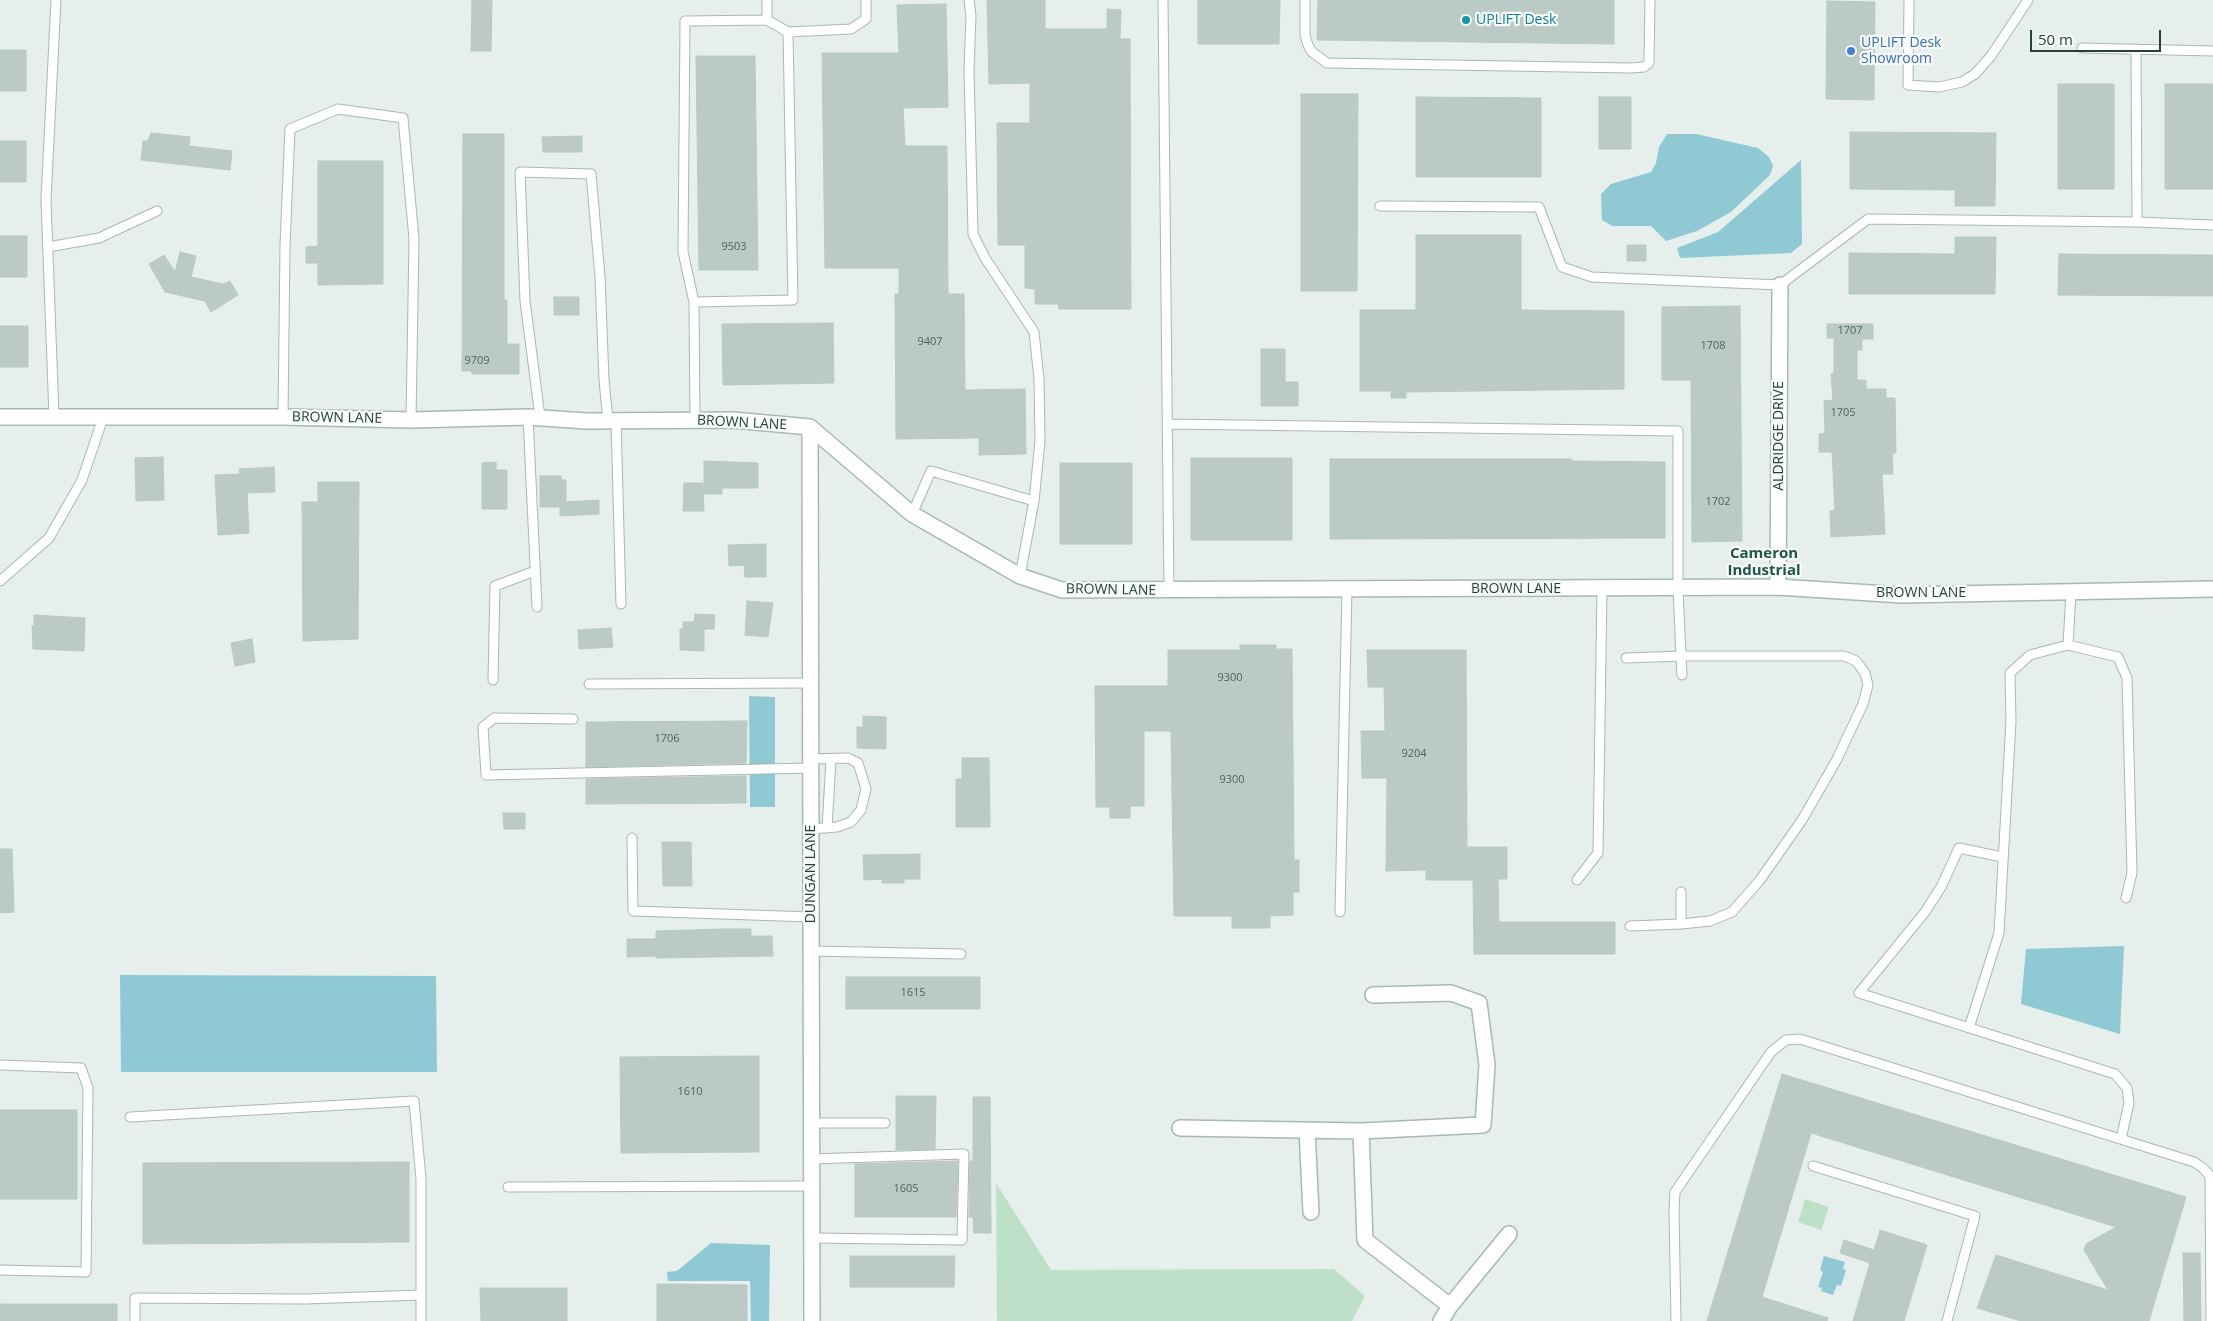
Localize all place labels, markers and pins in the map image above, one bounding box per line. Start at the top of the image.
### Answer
place label: UPLIFT Desk [1476,12,1556,28]
marker: UPLIFT Desk [1460,14,1472,26]
place label: UPLIFT Desk Showroom [1861,35,1941,68]
marker: UPLIFT Desk Showroom [1845,45,1857,57]

